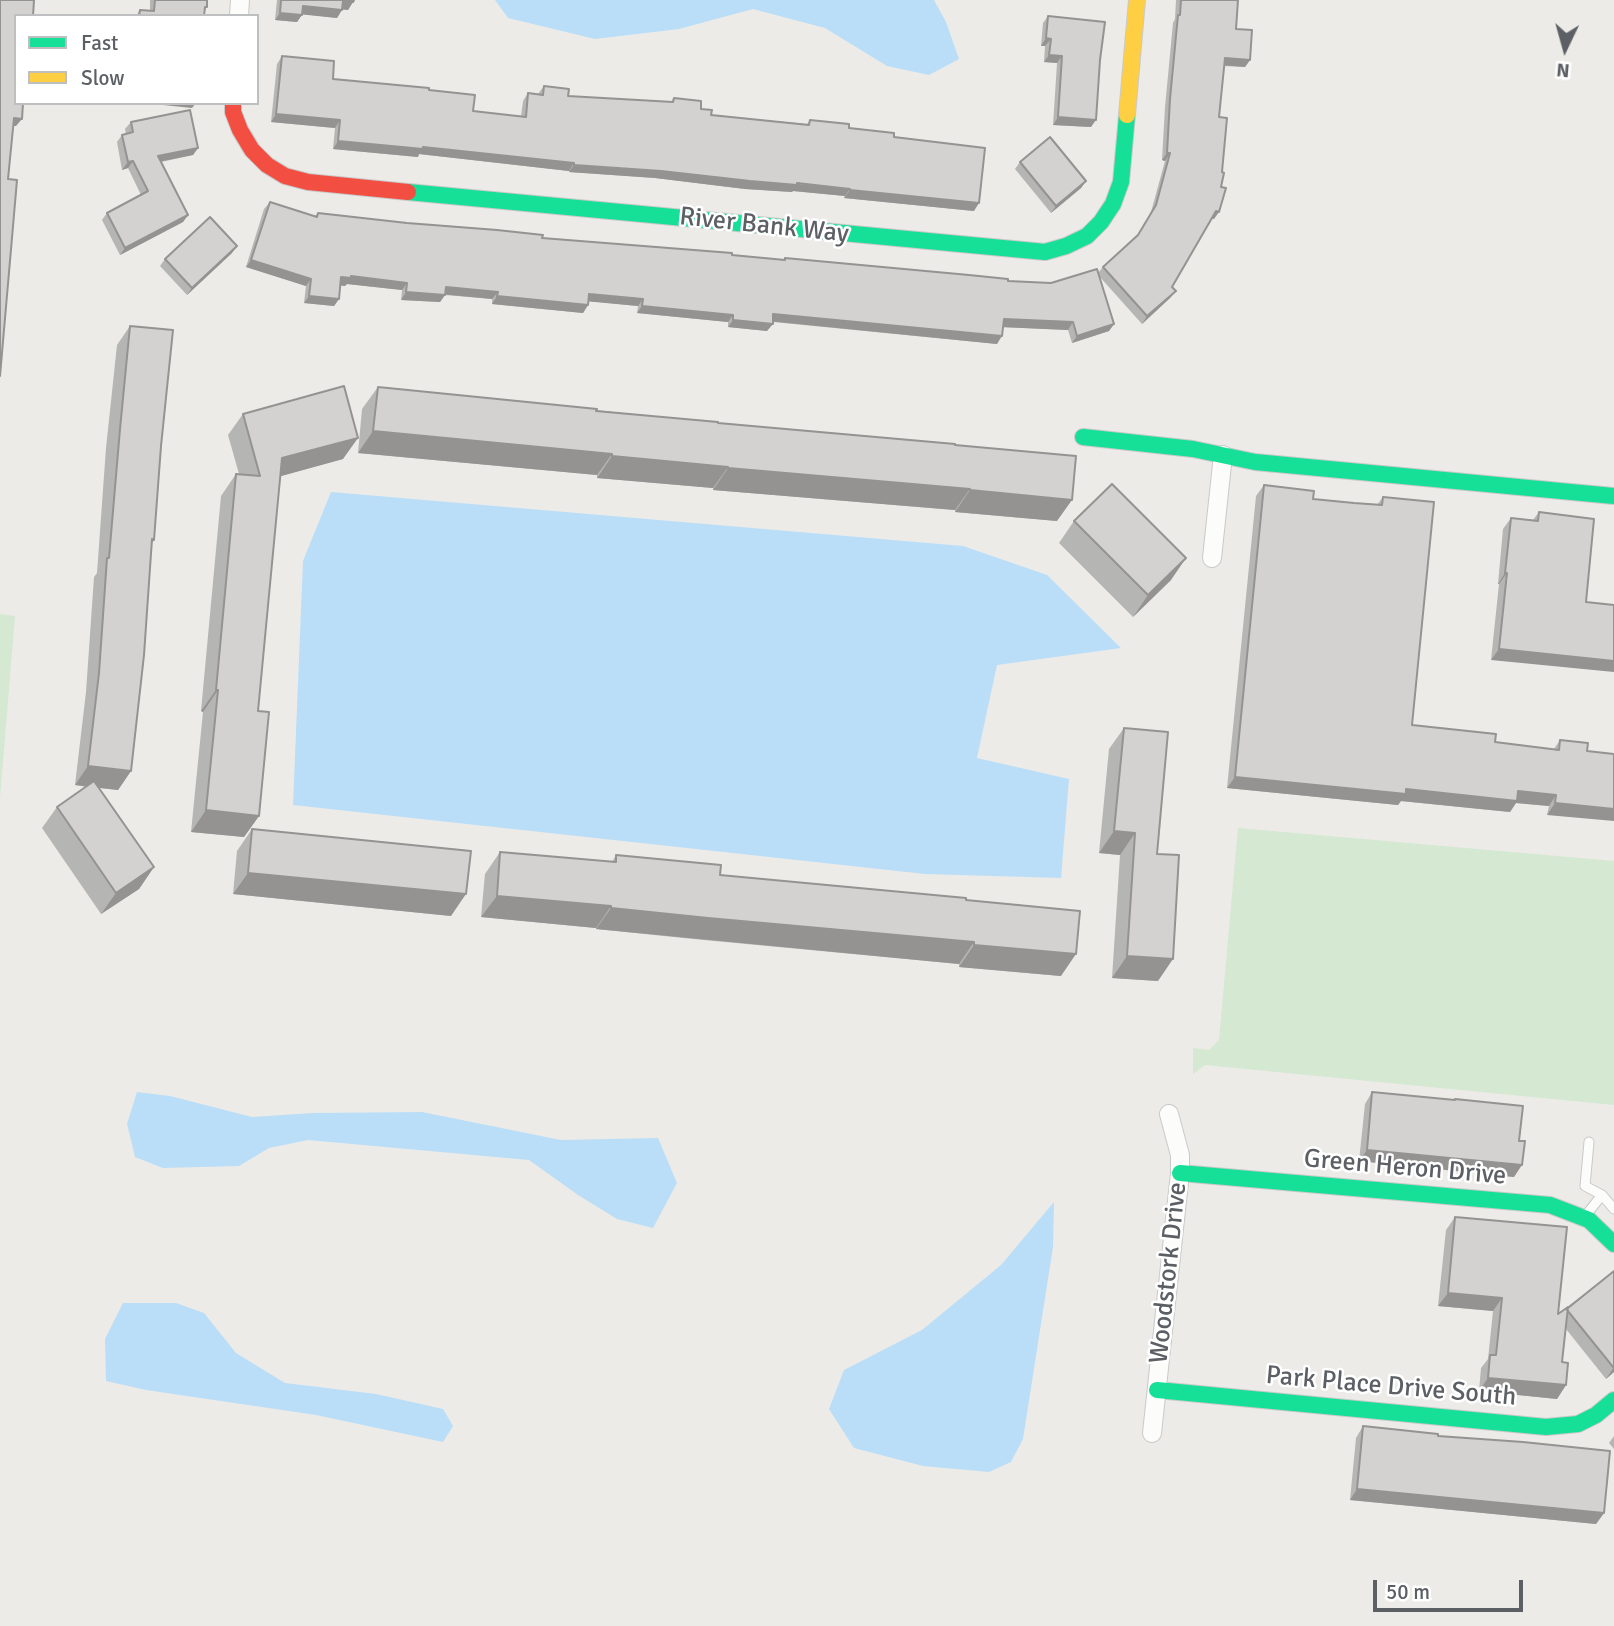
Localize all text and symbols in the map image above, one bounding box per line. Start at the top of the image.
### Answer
legend [14,14,259,105]
north arrow [1530,14,1600,84]
text: Fast [81,30,118,56]
text: N [1556,57,1571,82]
text: Slow [81,65,125,91]
street label: River Bank Way [678,202,850,250]
street label: Green Heron Drive [1303,1144,1507,1192]
street label: Woodstork Drive [1144,1181,1194,1365]
street label: Park Place Drive South [1264,1361,1518,1413]
scale bar [1376,1566,1526,1610]
text: 50 m [1386,1579,1430,1605]

